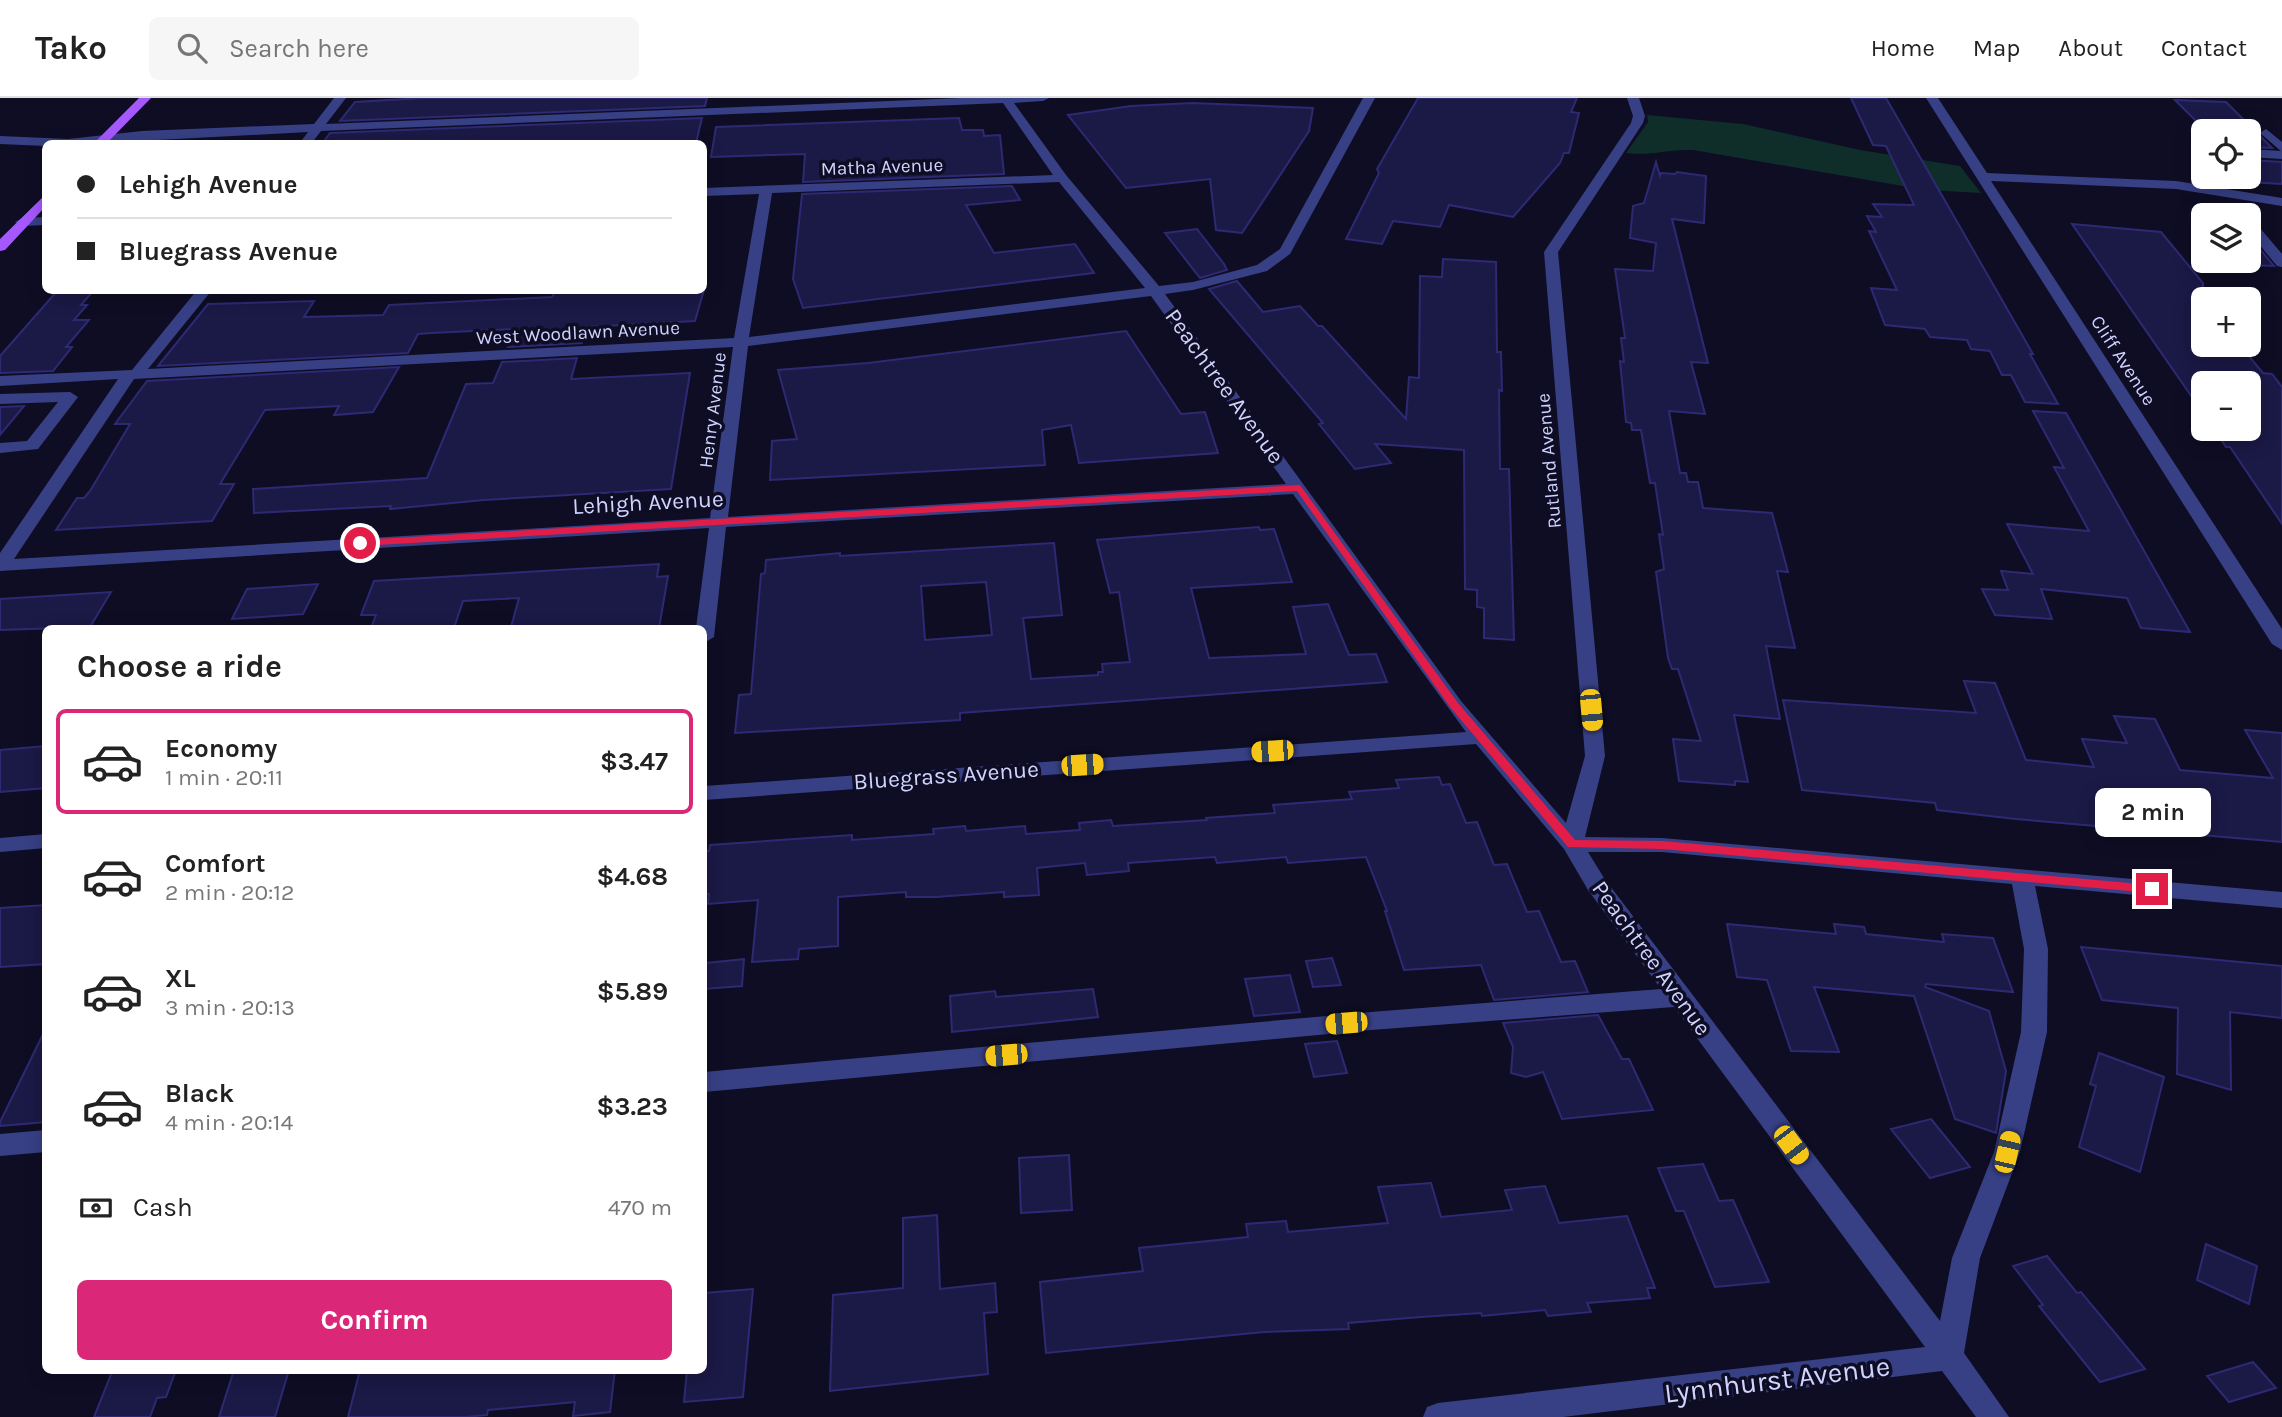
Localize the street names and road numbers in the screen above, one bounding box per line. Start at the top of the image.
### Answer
street label: Matha Avenue [820,154,944,180]
street label: Peachtree Avenue [1159,304,1290,469]
street label: Cliff Avenue [2086,311,2160,410]
street label: West Woodlawn Avenue [475,317,681,349]
street label: Henry Avenue [695,351,731,469]
street label: Rutland Avenue [1532,392,1566,530]
street label: Lehigh Avenue [572,485,724,520]
street label: Bluegrass Avenue [852,756,1040,795]
street label: Peachtree Avenue [1586,876,1717,1041]
street label: Lynnhurst Avenue [1662,1349,1892,1410]

